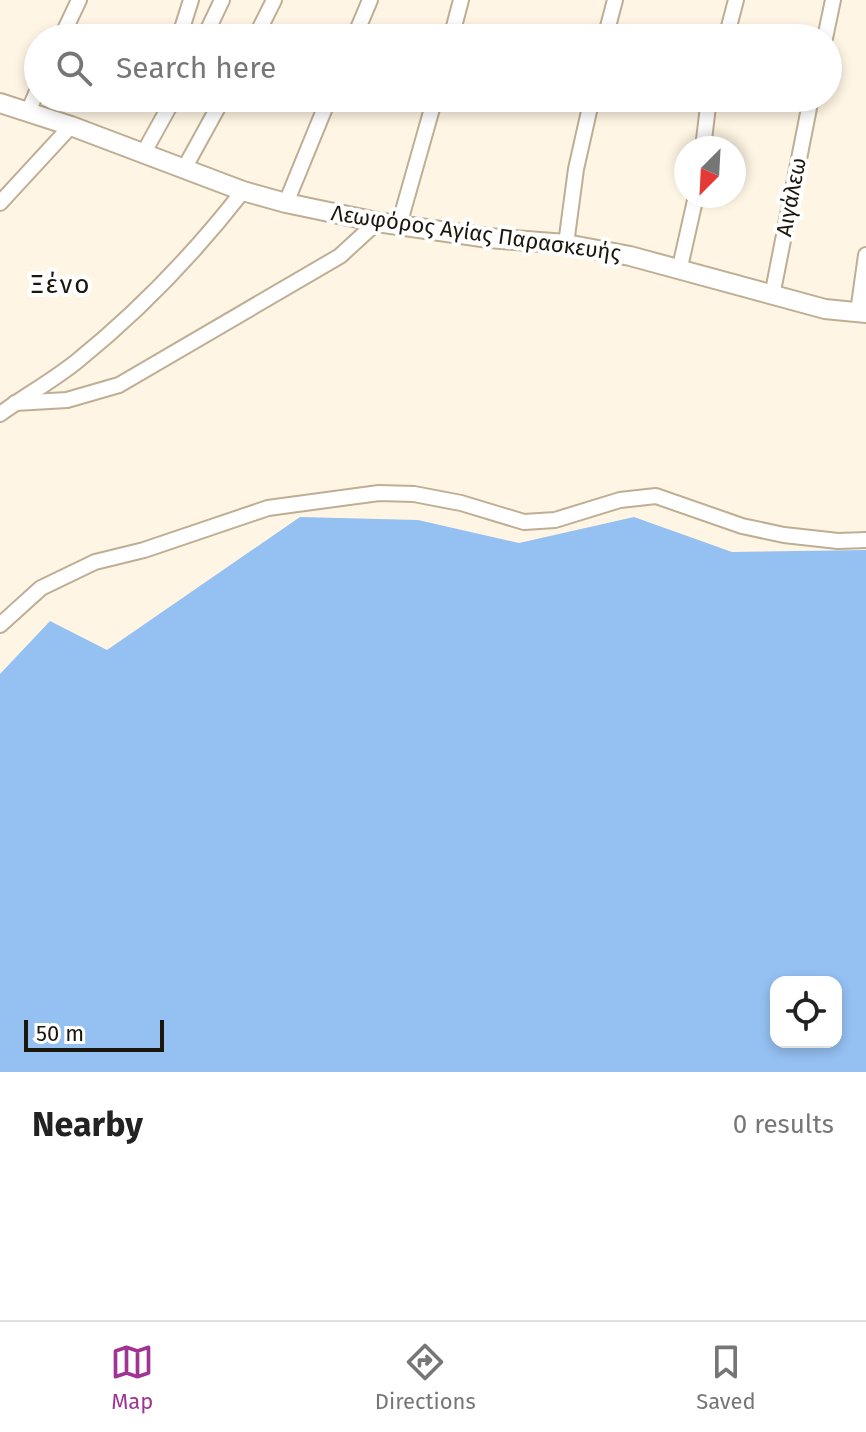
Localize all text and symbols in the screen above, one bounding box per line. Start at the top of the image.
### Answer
search box [24,24,842,112]
icon: search [52,46,96,90]
text: Search here [116,50,276,86]
north arrow [674,136,746,208]
street label: Αιγάλεω [770,155,812,239]
street label: Λεωφόρος Αγίας Παρασκευής [329,199,623,267]
district label: Ξένο [31,269,91,300]
map controls [770,976,842,1048]
button: locate [770,976,842,1048]
scale bar [24,1016,164,1052]
text: 50 m [36,1020,84,1047]
text: Nearby [32,1104,143,1145]
text: 0 results [733,1109,834,1140]
tab: Map [110,1340,154,1415]
tab: Directions [375,1340,476,1415]
tab: Saved [696,1340,756,1415]

